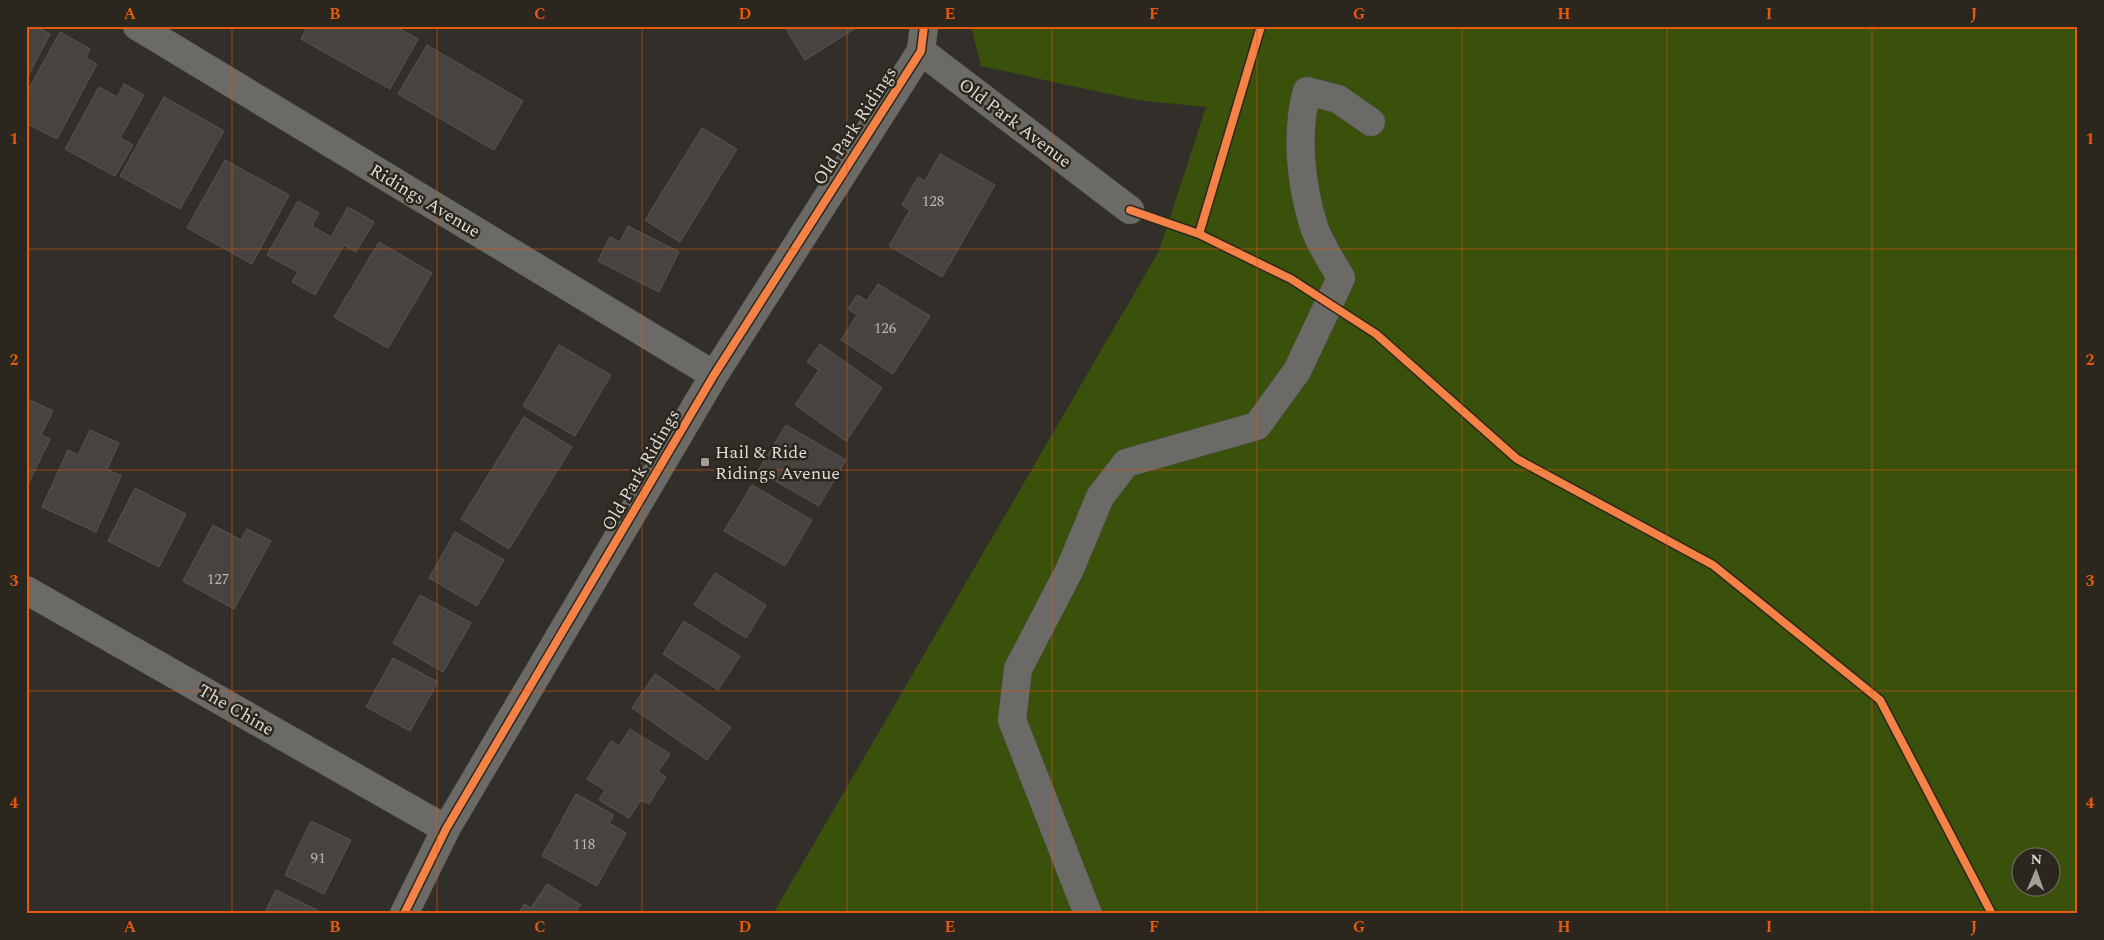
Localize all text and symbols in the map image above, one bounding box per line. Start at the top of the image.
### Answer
text: A [124,2,137,26]
text: B [329,2,341,26]
text: C [534,2,546,26]
text: D [739,2,752,26]
text: E [945,2,955,26]
text: F [1149,2,1159,26]
text: G [1353,2,1365,26]
text: H [1557,2,1571,26]
text: I [1766,2,1772,26]
text: J [1971,2,1978,26]
street label: Old Park Ridings [806,61,904,191]
street label: Old Park Avenue [953,71,1077,175]
text: 1 [10,127,18,151]
text: 1 [2086,127,2094,151]
street label: Ridings Avenue [364,157,486,245]
house number: 128 [922,190,944,213]
house number: 126 [874,317,897,340]
text: 2 [10,348,19,372]
text: 2 [2086,348,2095,372]
street label: Old Park Ridings [595,404,687,536]
place label: Hail & Ride Ridings Avenue [715,439,840,487]
marker: Hail & Ride Ridings Avenue [699,456,711,468]
house number: 127 [207,568,229,591]
text: 3 [10,569,19,593]
text: 3 [2086,569,2095,593]
street label: The Chine [193,677,279,743]
text: 4 [10,791,19,815]
text: 4 [2086,791,2095,815]
house number: 118 [573,833,595,856]
house number: 91 [310,847,326,870]
north arrow [2012,848,2062,898]
text: N [2030,849,2043,870]
text: A [124,915,137,939]
text: B [329,915,341,939]
text: C [534,915,546,939]
text: D [739,915,752,939]
text: E [945,915,955,939]
text: F [1149,915,1159,939]
text: G [1353,915,1365,939]
text: H [1557,915,1571,939]
text: I [1766,915,1772,939]
text: J [1971,915,1978,939]

